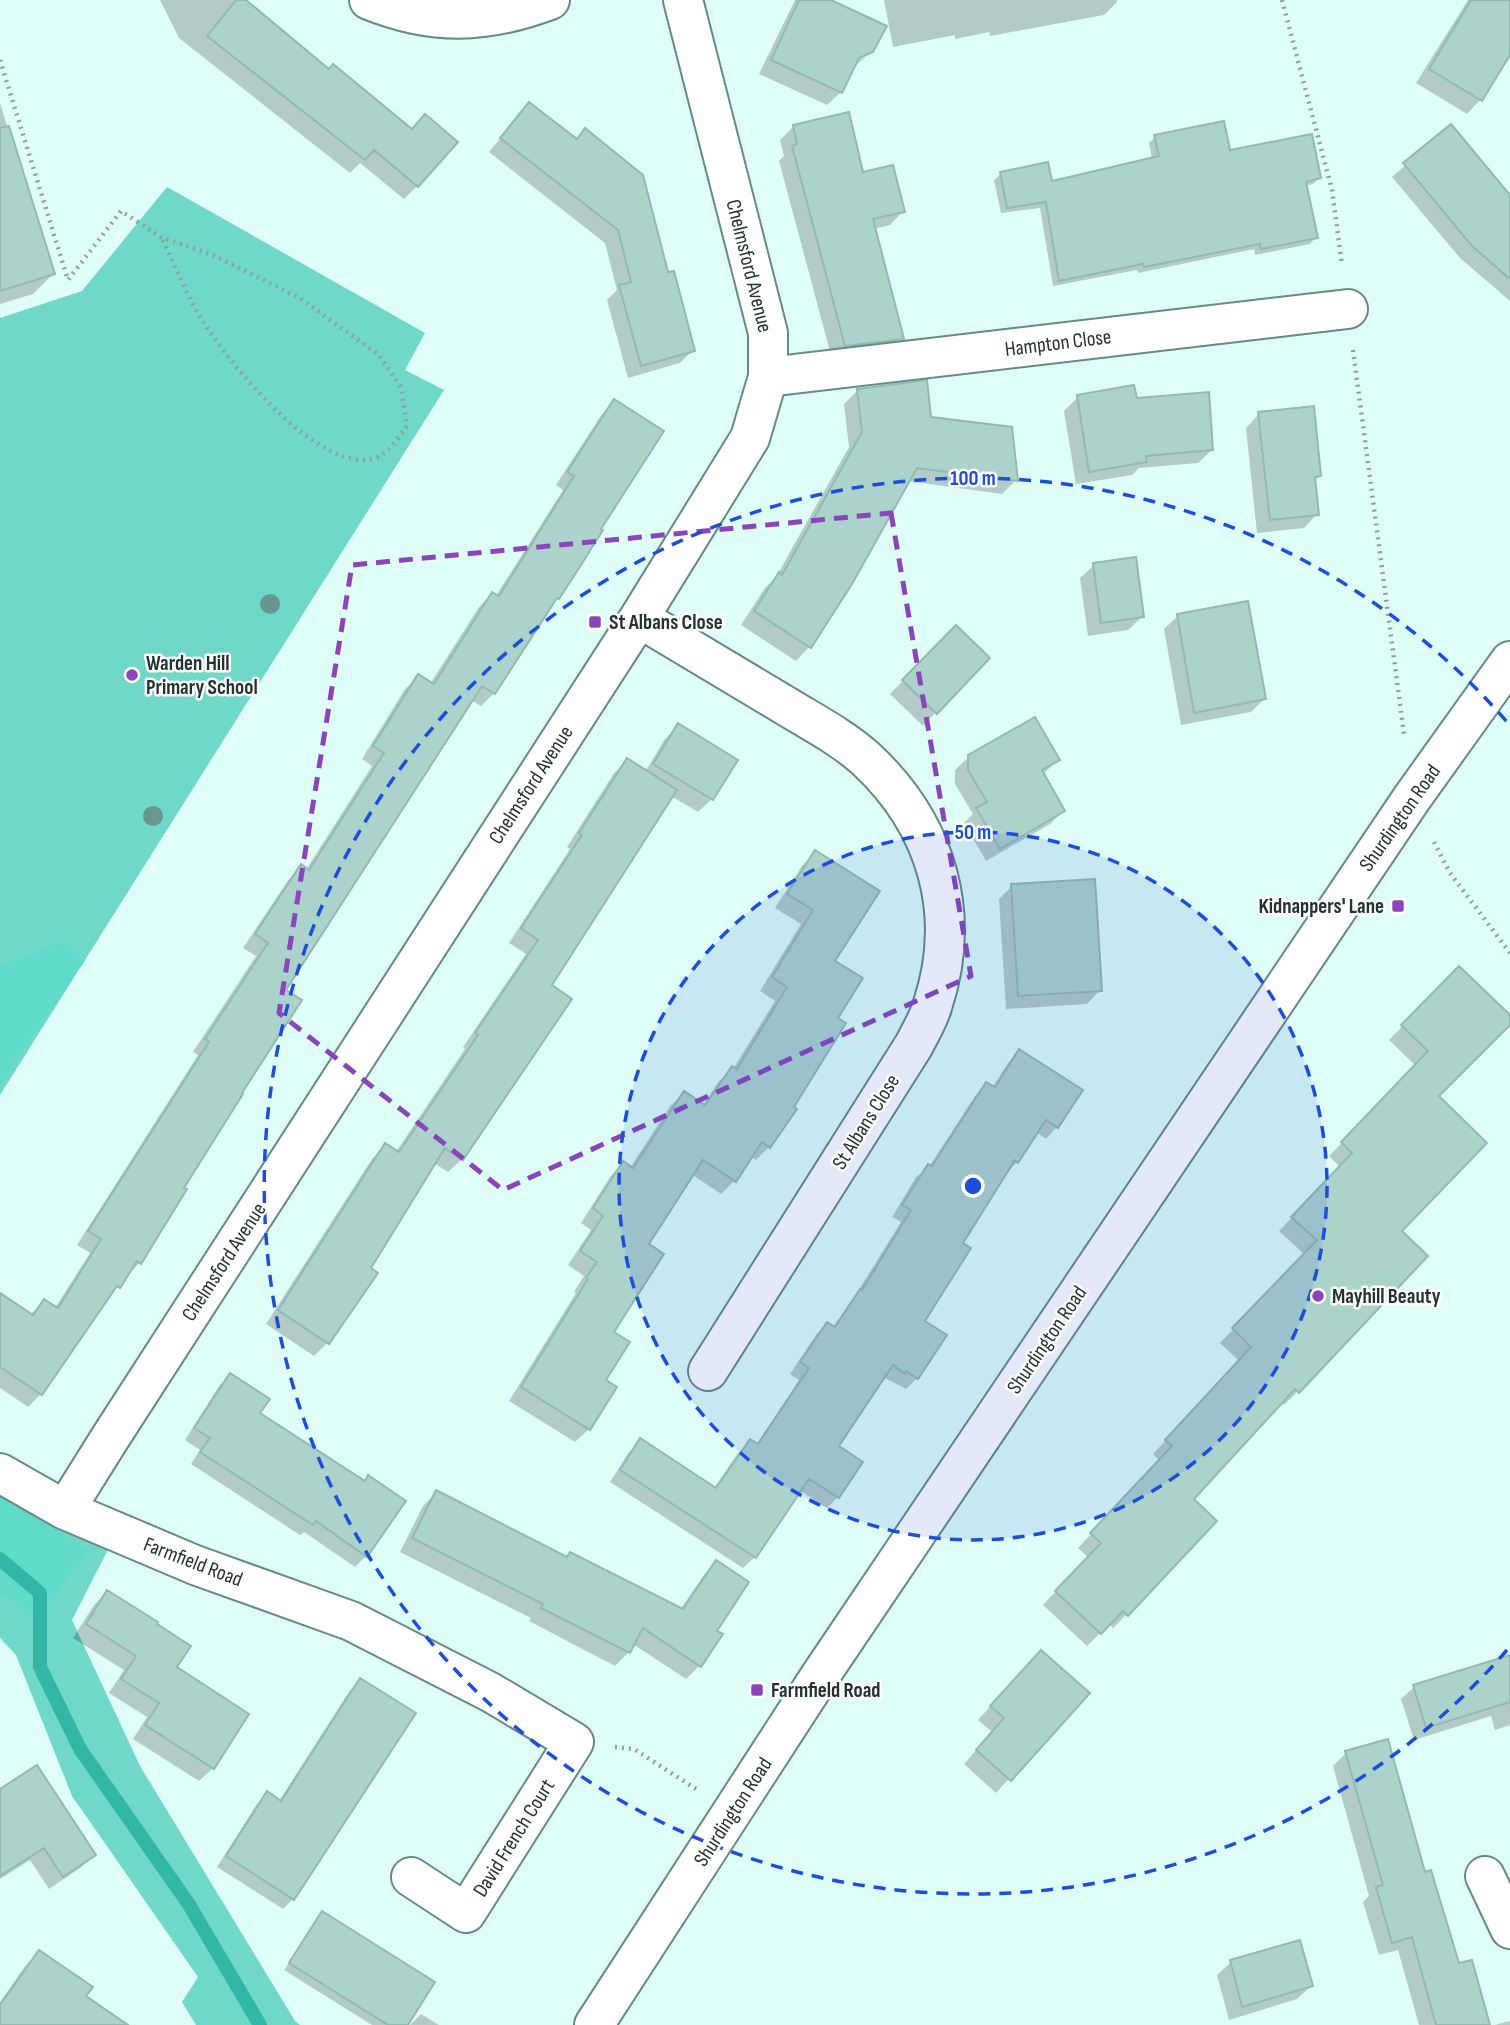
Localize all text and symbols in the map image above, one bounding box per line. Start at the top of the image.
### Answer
street label: Chelmsford Avenue [720,197,778,335]
street label: Hampton Close [1003,324,1113,362]
text: 100 m [950,466,996,491]
place label: St Albans Close [609,610,723,635]
marker: St Albans Close [587,614,603,630]
place label: Warden Hill Primary School [146,651,258,700]
marker: Warden Hill Primary School [124,667,140,683]
street label: Chelmsford Avenue [483,721,579,849]
street label: Shurdington Road [1354,760,1446,876]
text: 50 m [955,820,991,845]
place label: Kidnappers' Lane [1258,894,1384,919]
marker: Kidnappers' Lane [1390,898,1406,914]
street label: St Albans Close [827,1070,905,1174]
centre of rings [961,1174,985,1198]
street label: Chelmsford Avenue [176,1198,272,1326]
street label: Shurdington Road [1002,1281,1092,1399]
place label: Mayhill Beauty [1332,1284,1441,1309]
marker: Mayhill Beauty [1310,1288,1326,1304]
street label: Farmfield Road [140,1532,246,1592]
place label: Farmfield Road [771,1678,880,1703]
marker: Farmfield Road [749,1682,765,1698]
street label: Shurdington Road [689,1753,777,1871]
street label: David French Court [468,1774,560,1902]

